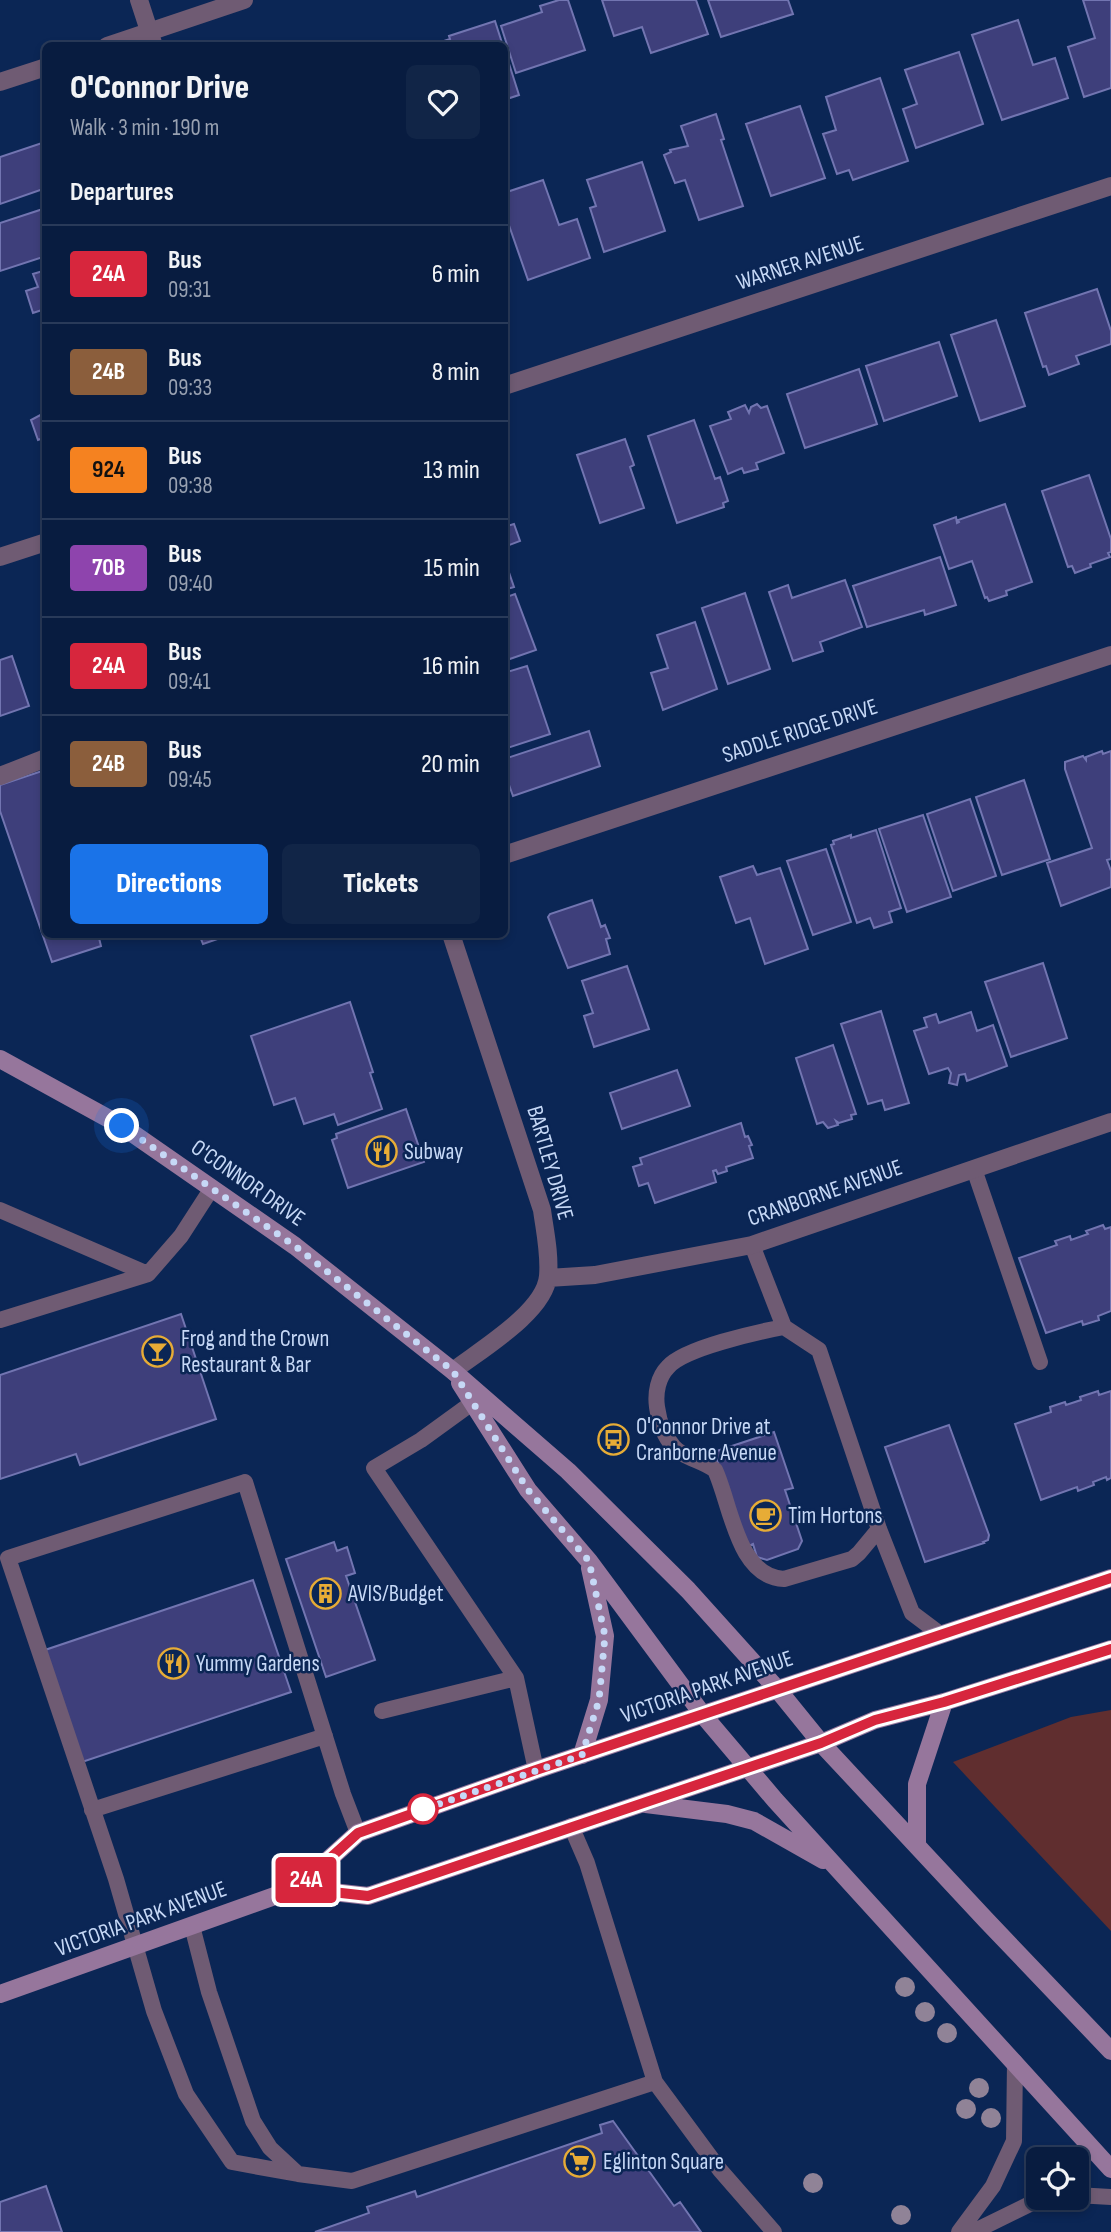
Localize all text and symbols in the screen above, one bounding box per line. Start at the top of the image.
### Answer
button: heart [406,65,480,139]
text: O'Connor Drive [70,68,249,108]
text: Walk · 3 min · 190 m [70,114,219,142]
text: Departures [70,177,174,208]
street label: WARNER AVENUE [733,229,867,297]
text: Bus [168,245,202,276]
text: 24A [92,259,125,288]
text: 6 min [432,259,480,290]
text: 09:31 [168,276,210,304]
text: Bus [168,343,202,374]
text: 24B [92,357,125,386]
text: 8 min [432,357,480,388]
text: 09:33 [168,374,212,402]
text: Bus [168,441,202,472]
text: 924 [92,455,125,484]
text: 13 min [423,455,480,486]
text: 09:38 [168,472,213,500]
text: Bus [168,539,202,570]
text: 70B [92,553,125,582]
text: 15 min [424,553,480,584]
text: 09:40 [168,570,213,598]
text: Bus [168,637,202,668]
text: 24A [92,651,125,680]
text: 16 min [423,651,480,682]
text: 09:41 [168,668,211,696]
street label: SADDLE RIDGE DRIVE [719,693,881,769]
text: Bus [168,735,202,766]
text: 24B [92,749,125,778]
text: 20 min [421,749,480,780]
text: 09:45 [168,766,212,794]
button: Directions [70,844,268,924]
button: Tickets [282,844,480,924]
street label: BARTLEY DRIVE [520,1103,580,1223]
your location [104,1108,139,1143]
street label: O'CONNOR DRIVE [186,1133,310,1233]
restaurant icon: Subway [364,1135,398,1169]
place label: Subway [404,1138,463,1166]
street label: CRANBORNE AVENUE [744,1153,906,1233]
place label: Frog and the Crown Restaurant & Bar [181,1325,329,1379]
bar icon: Frog and the Crown Restaurant & Bar [141,1335,175,1369]
place label: O'Connor Drive at Cranborne Avenue [636,1413,777,1467]
bus stop icon: O'Connor Drive at Cranborne Avenue [596,1423,630,1457]
cafe icon: Tim Hortons [748,1499,782,1533]
place label: Tim Hortons [788,1502,883,1530]
building icon: AVIS/Budget [308,1577,342,1611]
place label: AVIS/Budget [347,1580,443,1608]
street label: VICTORIA PARK AVENUE [617,1644,797,1730]
restaurant icon: Yummy Gardens [156,1647,190,1681]
place label: Yummy Gardens [196,1650,320,1678]
unlabelled marker [408,1794,438,1824]
line badge: 24A [266,1857,346,1903]
text: 24A [289,1865,323,1894]
street label: VICTORIA PARK AVENUE [51,1875,231,1963]
supermarket icon: Eglinton Square [563,2145,597,2179]
map controls [1026,2147,1089,2210]
button: locate [1026,2147,1089,2210]
place label: Eglinton Square [603,2148,724,2176]

